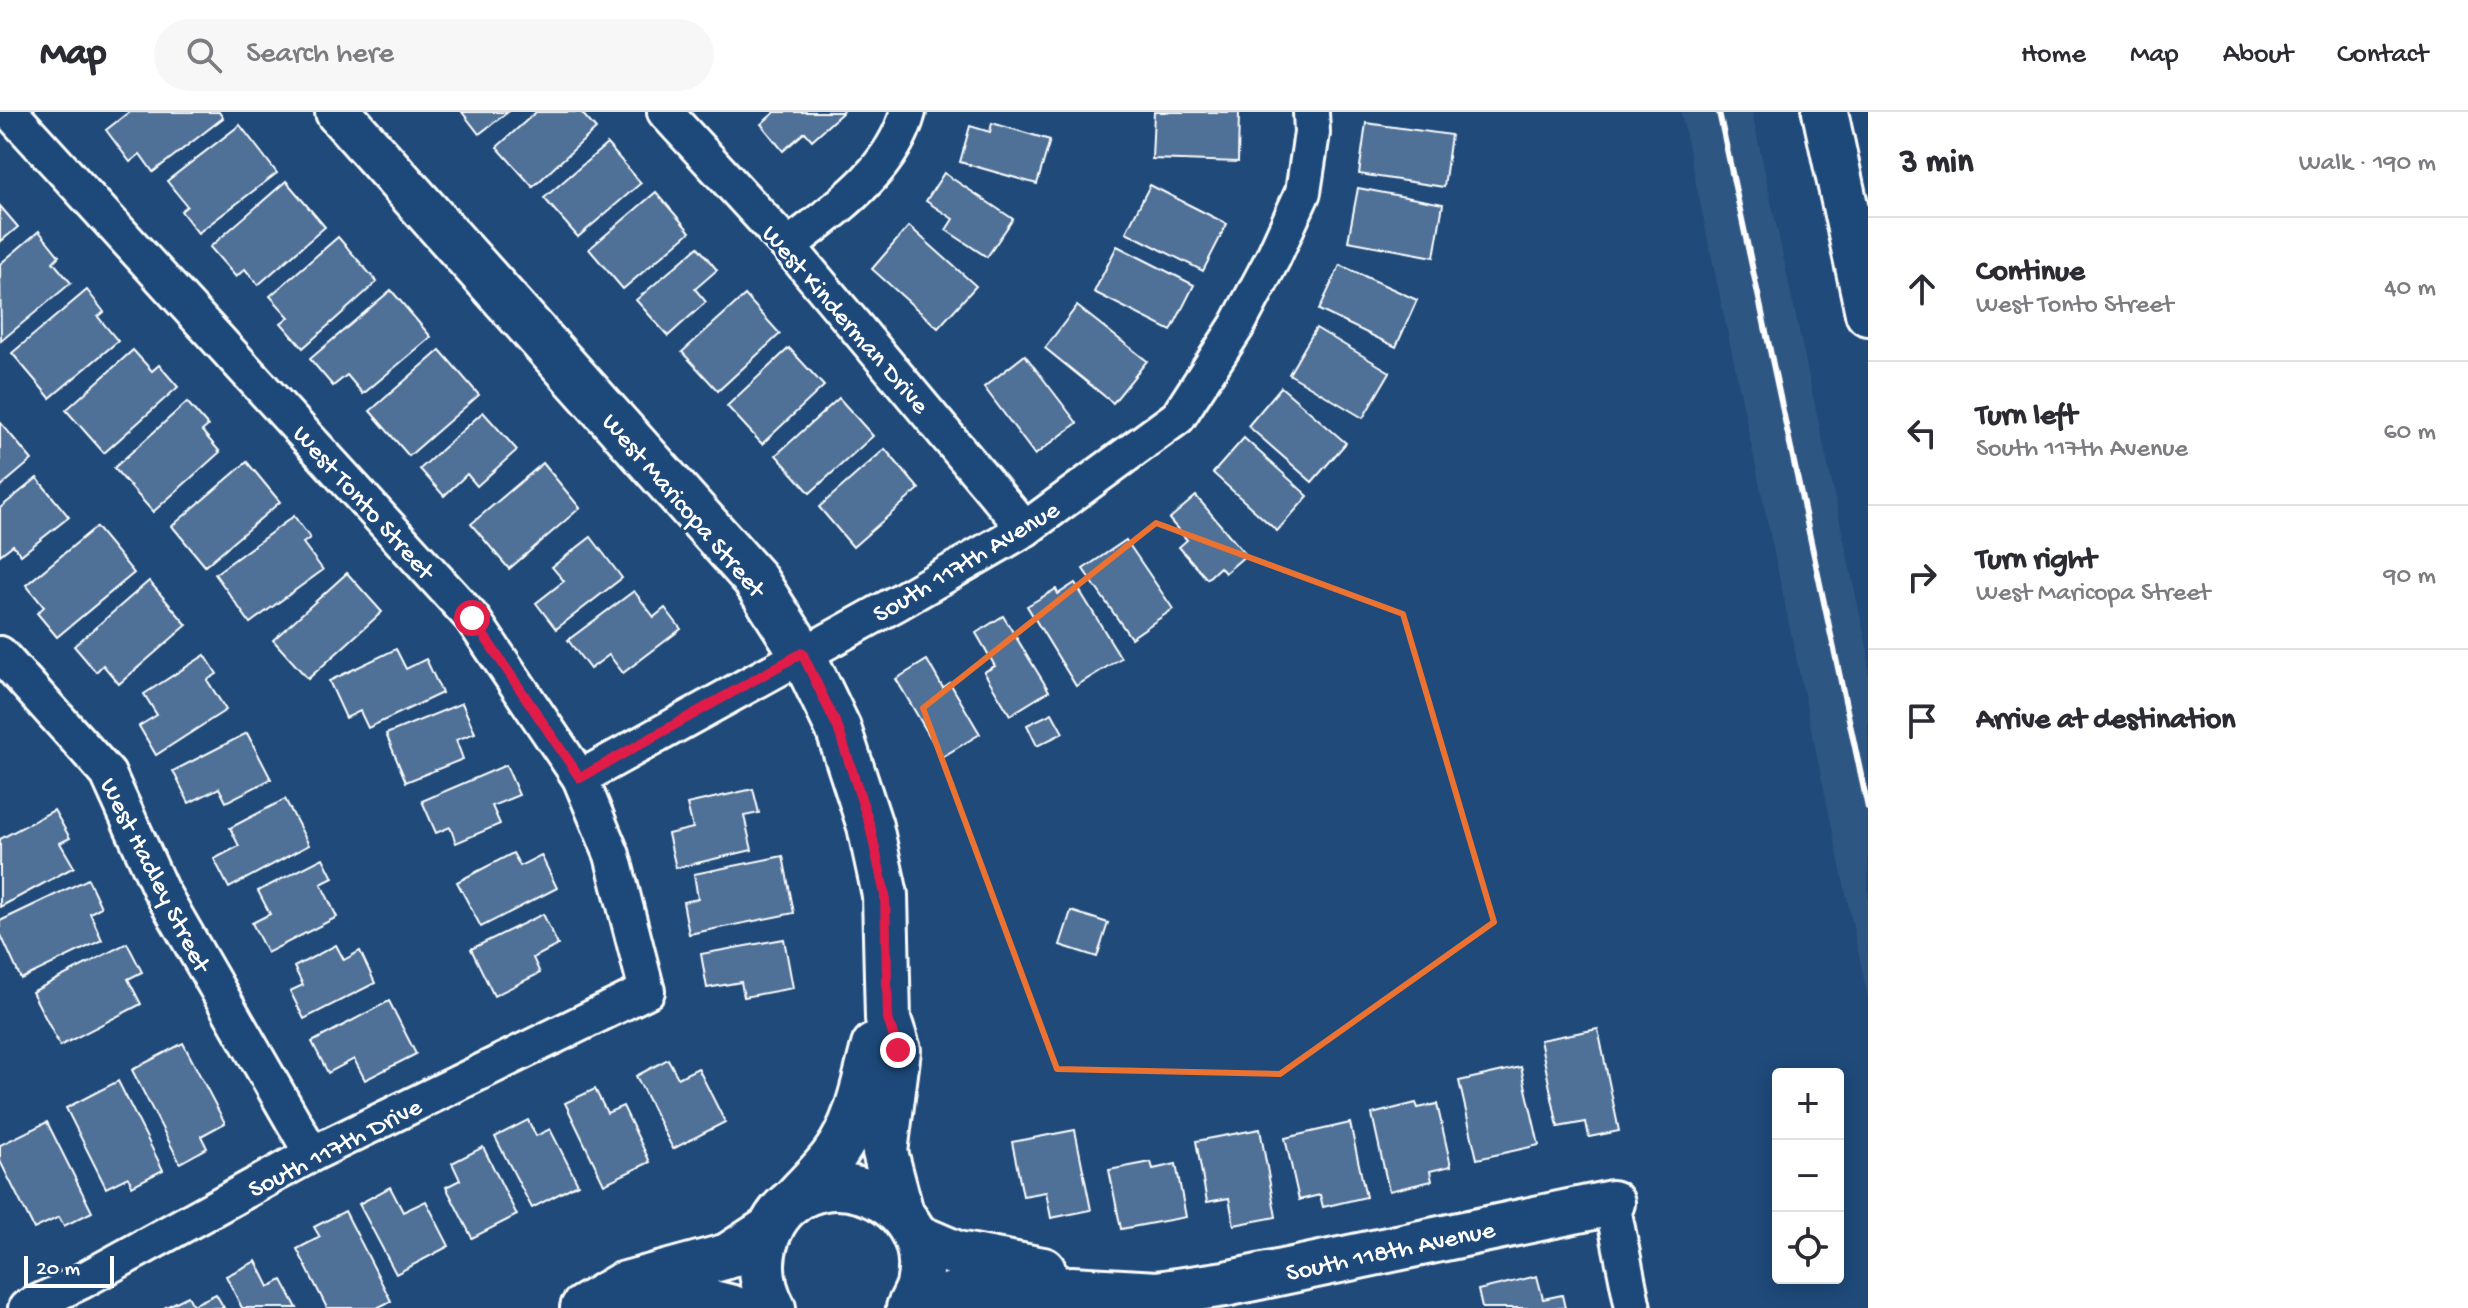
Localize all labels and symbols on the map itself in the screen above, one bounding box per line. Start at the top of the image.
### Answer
street label: West Kinderman Drive [753,220,934,422]
street label: West Maricopa Street [593,408,772,607]
street label: West Tonto Street [284,420,441,589]
street label: South 117th Avenue [869,496,1067,632]
route start [454,600,490,636]
street label: West Hadley Street [91,774,216,980]
route end [880,1032,916,1068]
street label: South 117th Drive [244,1093,428,1207]
street label: South 118th Avenue [1284,1216,1499,1291]
scale bar [24,1252,114,1288]

